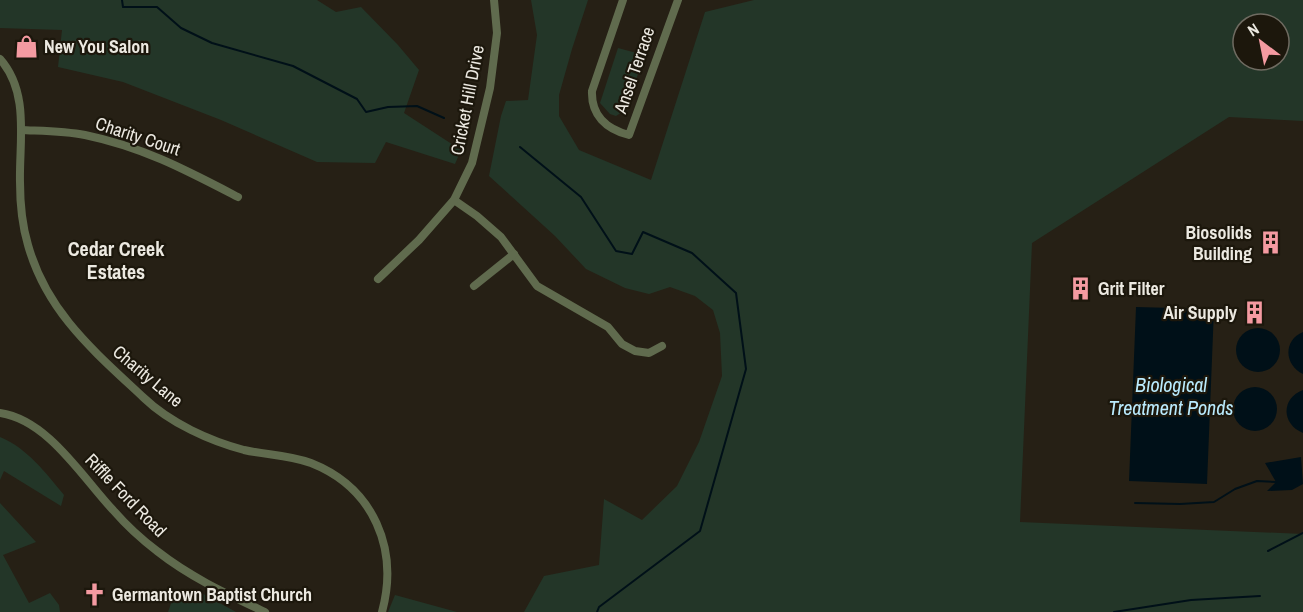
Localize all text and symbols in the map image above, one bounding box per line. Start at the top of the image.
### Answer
north arrow [1231,12,1291,72]
text: N [1243,17,1263,41]
street label: Ansel Terrace [607,23,660,118]
shop icon: New You Salon [13,33,39,59]
place label: New You Salon [44,34,149,59]
street label: Cricket Hill Drive [444,43,490,157]
street label: Charity Court [92,111,184,161]
place label: Biosolids Building [1186,220,1252,266]
building icon: Biosolids Building [1257,229,1283,255]
district label: Cedar Creek Estates [68,235,165,285]
building icon: Grit Filter [1067,275,1093,301]
place label: Grit Filter [1098,276,1165,301]
building icon: Air Supply [1242,299,1268,325]
place label: Air Supply [1163,300,1238,325]
street label: Charity Lane [108,339,188,413]
water label: Biological Treatment Ponds [1108,371,1234,421]
street label: Riffle Ford Road [80,448,172,542]
church icon: Germantown Baptist Church [81,581,107,607]
place label: Germantown Baptist Church [112,582,312,607]

